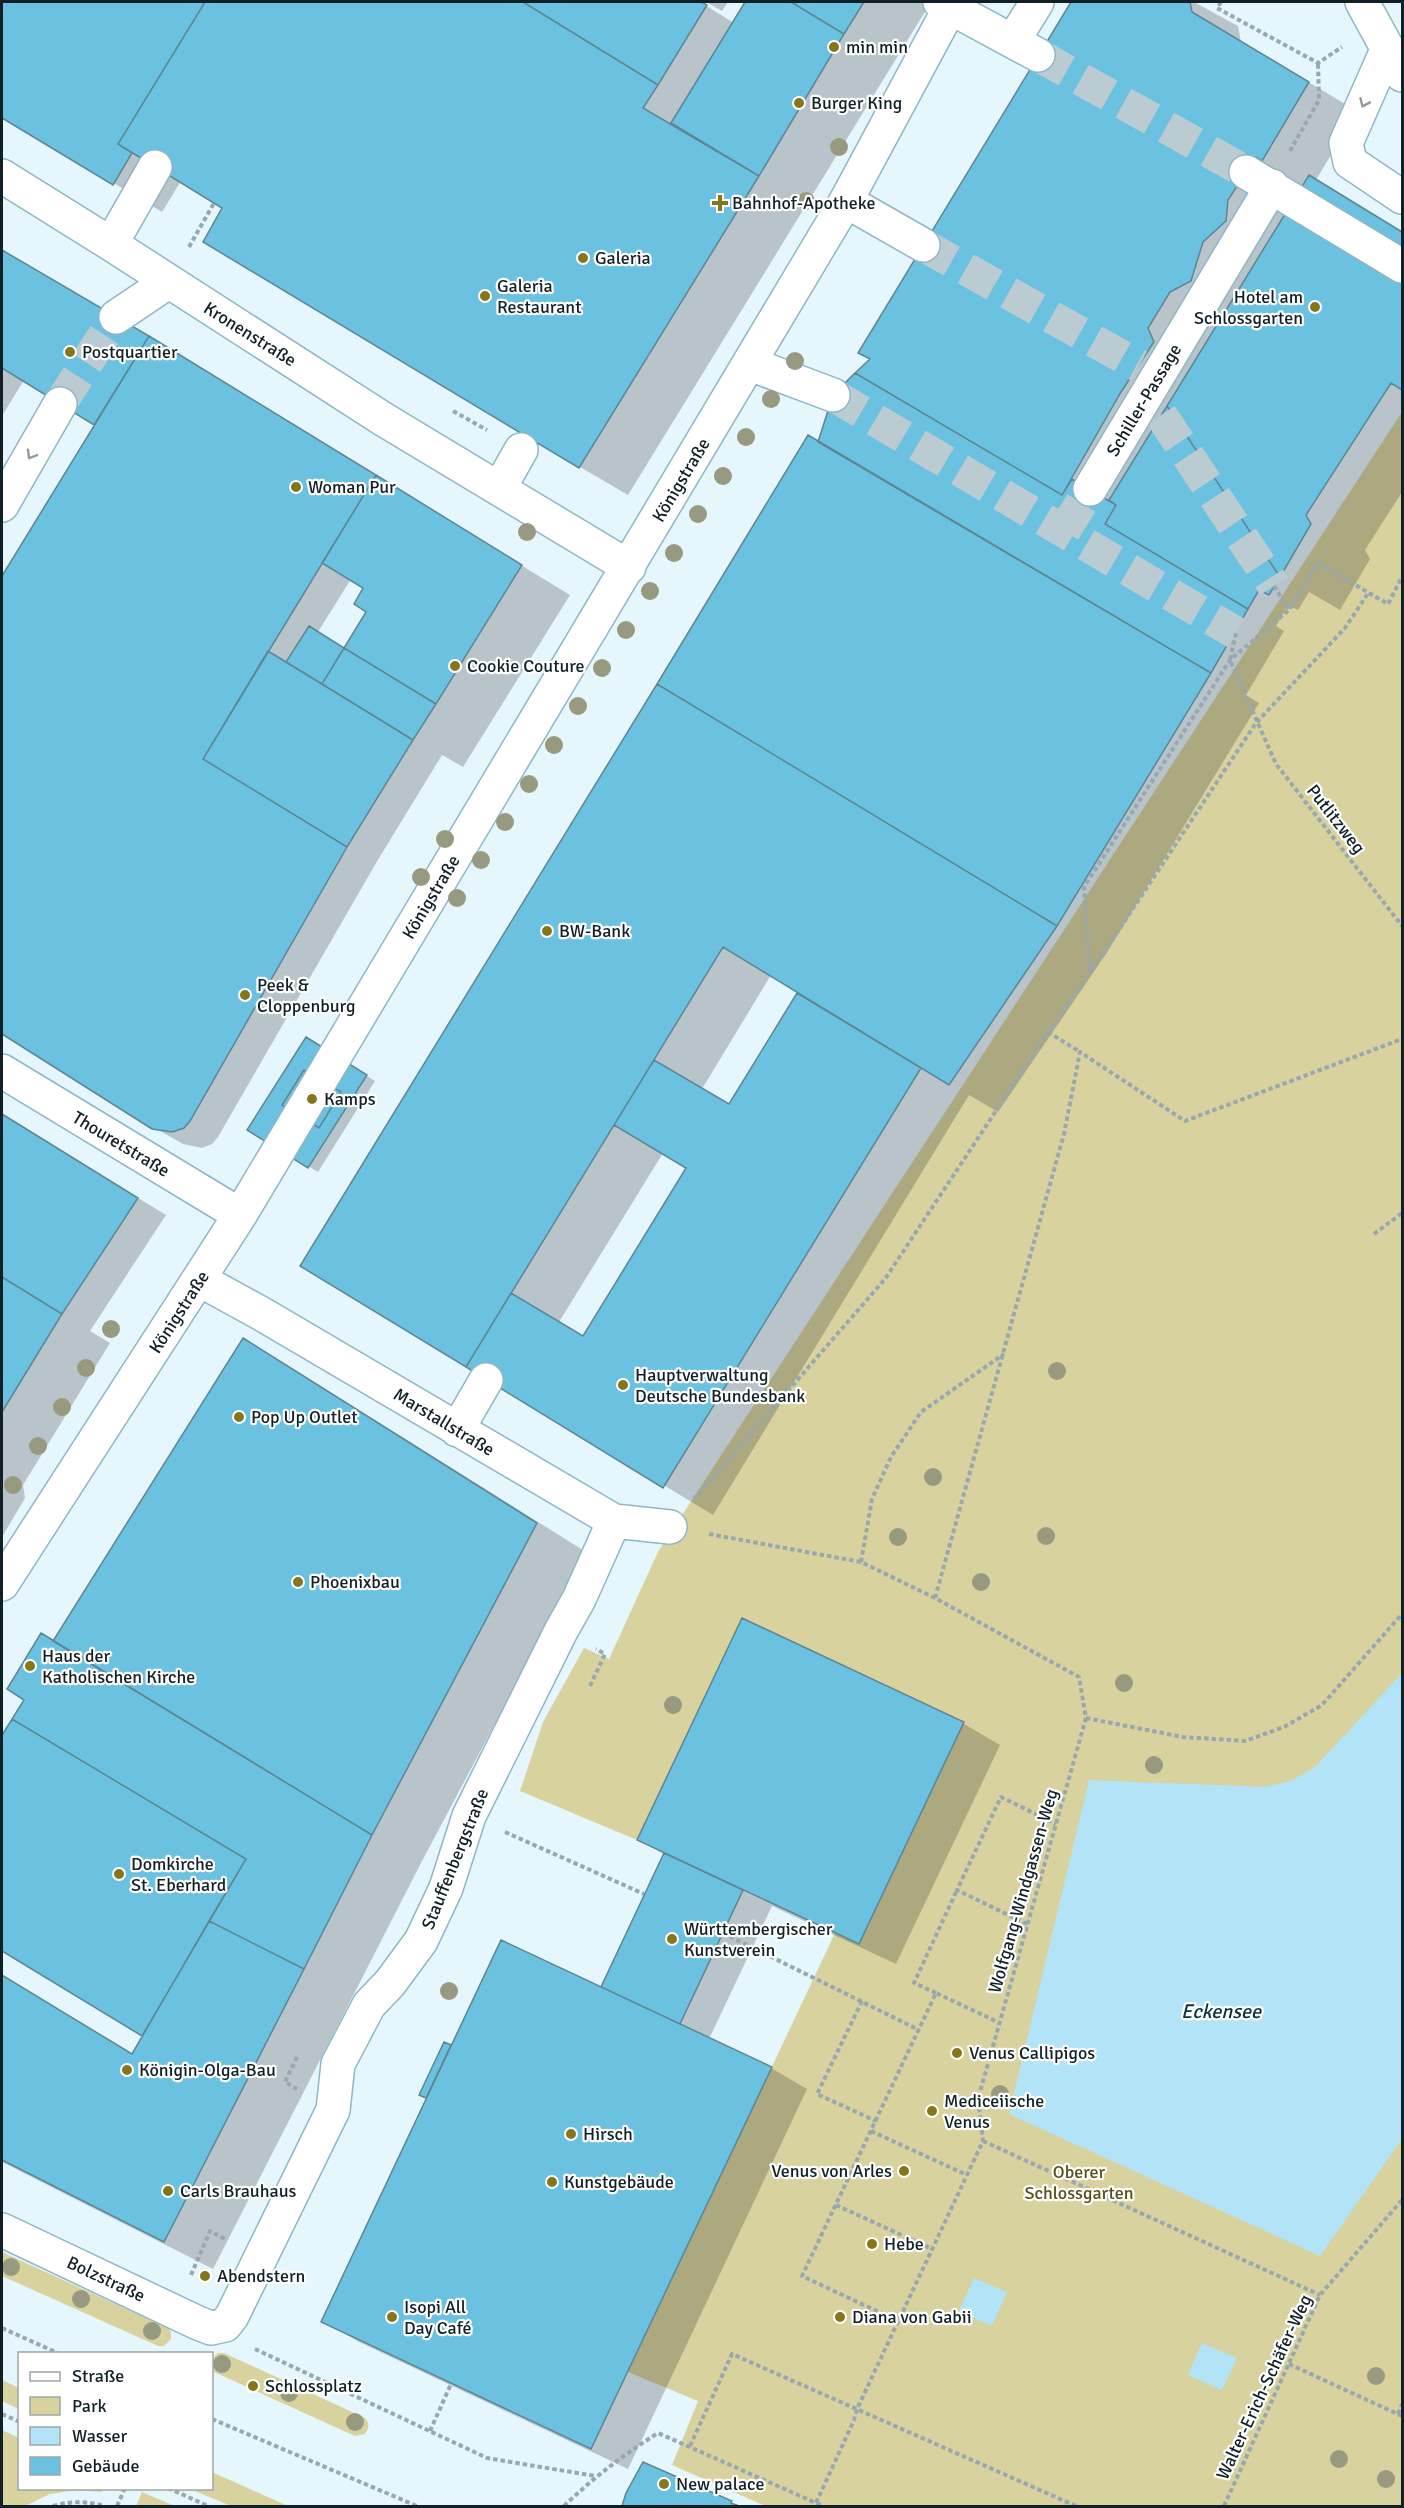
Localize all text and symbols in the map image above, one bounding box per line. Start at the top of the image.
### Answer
place label: min min [846,36,908,58]
marker: min min [827,40,841,54]
place label: Burger King [811,92,902,114]
marker: Burger King [792,96,806,110]
one-way arrow [1359,97,1371,108]
place label: Bahnhof-Apotheke [732,192,876,214]
marker: Bahnhof-Apotheke [713,196,727,210]
place label: Galeria [595,247,651,269]
marker: Galeria [576,251,590,265]
place label: Galeria Restaurant [497,275,581,318]
place label: Hotel am Schlossgarten [1194,286,1303,329]
marker: Galeria Restaurant [478,289,492,303]
street label: Kronenstraße [200,297,300,371]
marker: Hotel am Schlossgarten [1308,300,1322,314]
street label: Schiller-Passage [1102,340,1186,460]
place label: Postquartier [82,341,178,363]
marker: Postquartier [63,345,77,359]
street label: Königstraße [647,434,715,526]
one-way arrow [26,448,38,459]
place label: Woman Pur [308,476,396,498]
marker: Woman Pur [289,480,303,494]
place label: Cookie Couture [467,655,585,677]
marker: Cookie Couture [448,659,462,673]
street label: Putlitzweg [1302,780,1370,858]
street label: Königstraße [397,851,465,943]
place label: BW-Bank [559,920,630,942]
marker: BW-Bank [540,924,554,938]
place label: Peek & Cloppenburg [257,974,356,1017]
marker: Peek & Cloppenburg [238,988,252,1002]
place label: Kamps [324,1088,376,1110]
marker: Kamps [305,1092,319,1106]
street label: Thouretstraße [68,1106,174,1182]
street label: Königstraße [144,1267,214,1357]
place label: Hauptverwaltung Deutsche Bundesbank [635,1364,805,1407]
marker: Hauptverwaltung Deutsche Bundesbank [616,1378,630,1392]
street label: Marstallstraße [389,1383,499,1461]
place label: Pop Up Outlet [251,1406,358,1428]
marker: Pop Up Outlet [232,1410,246,1424]
place label: Phoenixbau [310,1571,400,1593]
marker: Phoenixbau [291,1575,305,1589]
place label: Haus der Katholischen Kirche [42,1645,195,1688]
marker: Haus der Katholischen Kirche [23,1659,37,1673]
street label: Stauffenbergstraße [417,1785,493,1933]
street label: Wolfgang-Windgassen-Weg [983,1786,1063,1996]
place label: Domkirche St. Eberhard [131,1853,226,1896]
marker: Domkirche St. Eberhard [112,1867,126,1881]
place label: Württembergischer Kunstverein [684,1918,833,1961]
marker: Württembergischer Kunstverein [665,1932,679,1946]
water label: Eckensee [1181,1999,1262,2024]
place label: Venus Callipigos [969,2042,1095,2064]
marker: Venus Callipigos [950,2046,964,2060]
place label: Königin-Olga-Bau [139,2059,276,2081]
marker: Königin-Olga-Bau [120,2063,134,2077]
place label: Mediceiische Venus [944,2090,1044,2133]
marker: Mediceiische Venus [925,2104,939,2118]
place label: Hirsch [583,2123,633,2145]
marker: Hirsch [564,2127,578,2141]
place label: Venus von Arles [771,2160,892,2182]
park label: Oberer Schlossgarten [1024,2161,1134,2204]
marker: Venus von Arles [897,2164,911,2178]
place label: Kunstgebäude [564,2171,674,2193]
marker: Kunstgebäude [545,2175,559,2189]
place label: Carls Brauhaus [180,2180,296,2202]
marker: Carls Brauhaus [161,2184,175,2198]
place label: Hebe [884,2233,924,2255]
marker: Hebe [865,2237,879,2251]
street label: Bolzstraße [63,2251,149,2307]
place label: Abendstern [217,2265,305,2287]
marker: Abendstern [198,2269,212,2283]
street label: Walter-Erich-Schäfer-Weg [1211,2291,1317,2483]
place label: Isopi All Day Café [404,2296,472,2339]
place label: Diana von Gabii [852,2306,972,2328]
marker: Isopi All Day Café [385,2310,399,2324]
marker: Diana von Gabii [833,2310,847,2324]
legend [18,2352,213,2490]
text: Straße [72,2365,124,2387]
place label: Schlossplatz [265,2375,362,2397]
marker: Schlossplatz [246,2379,260,2393]
text: Park [72,2395,107,2417]
text: Wasser [72,2425,128,2447]
text: Gebäude [72,2455,140,2477]
place label: New palace [676,2473,764,2495]
marker: New palace [657,2477,671,2491]

